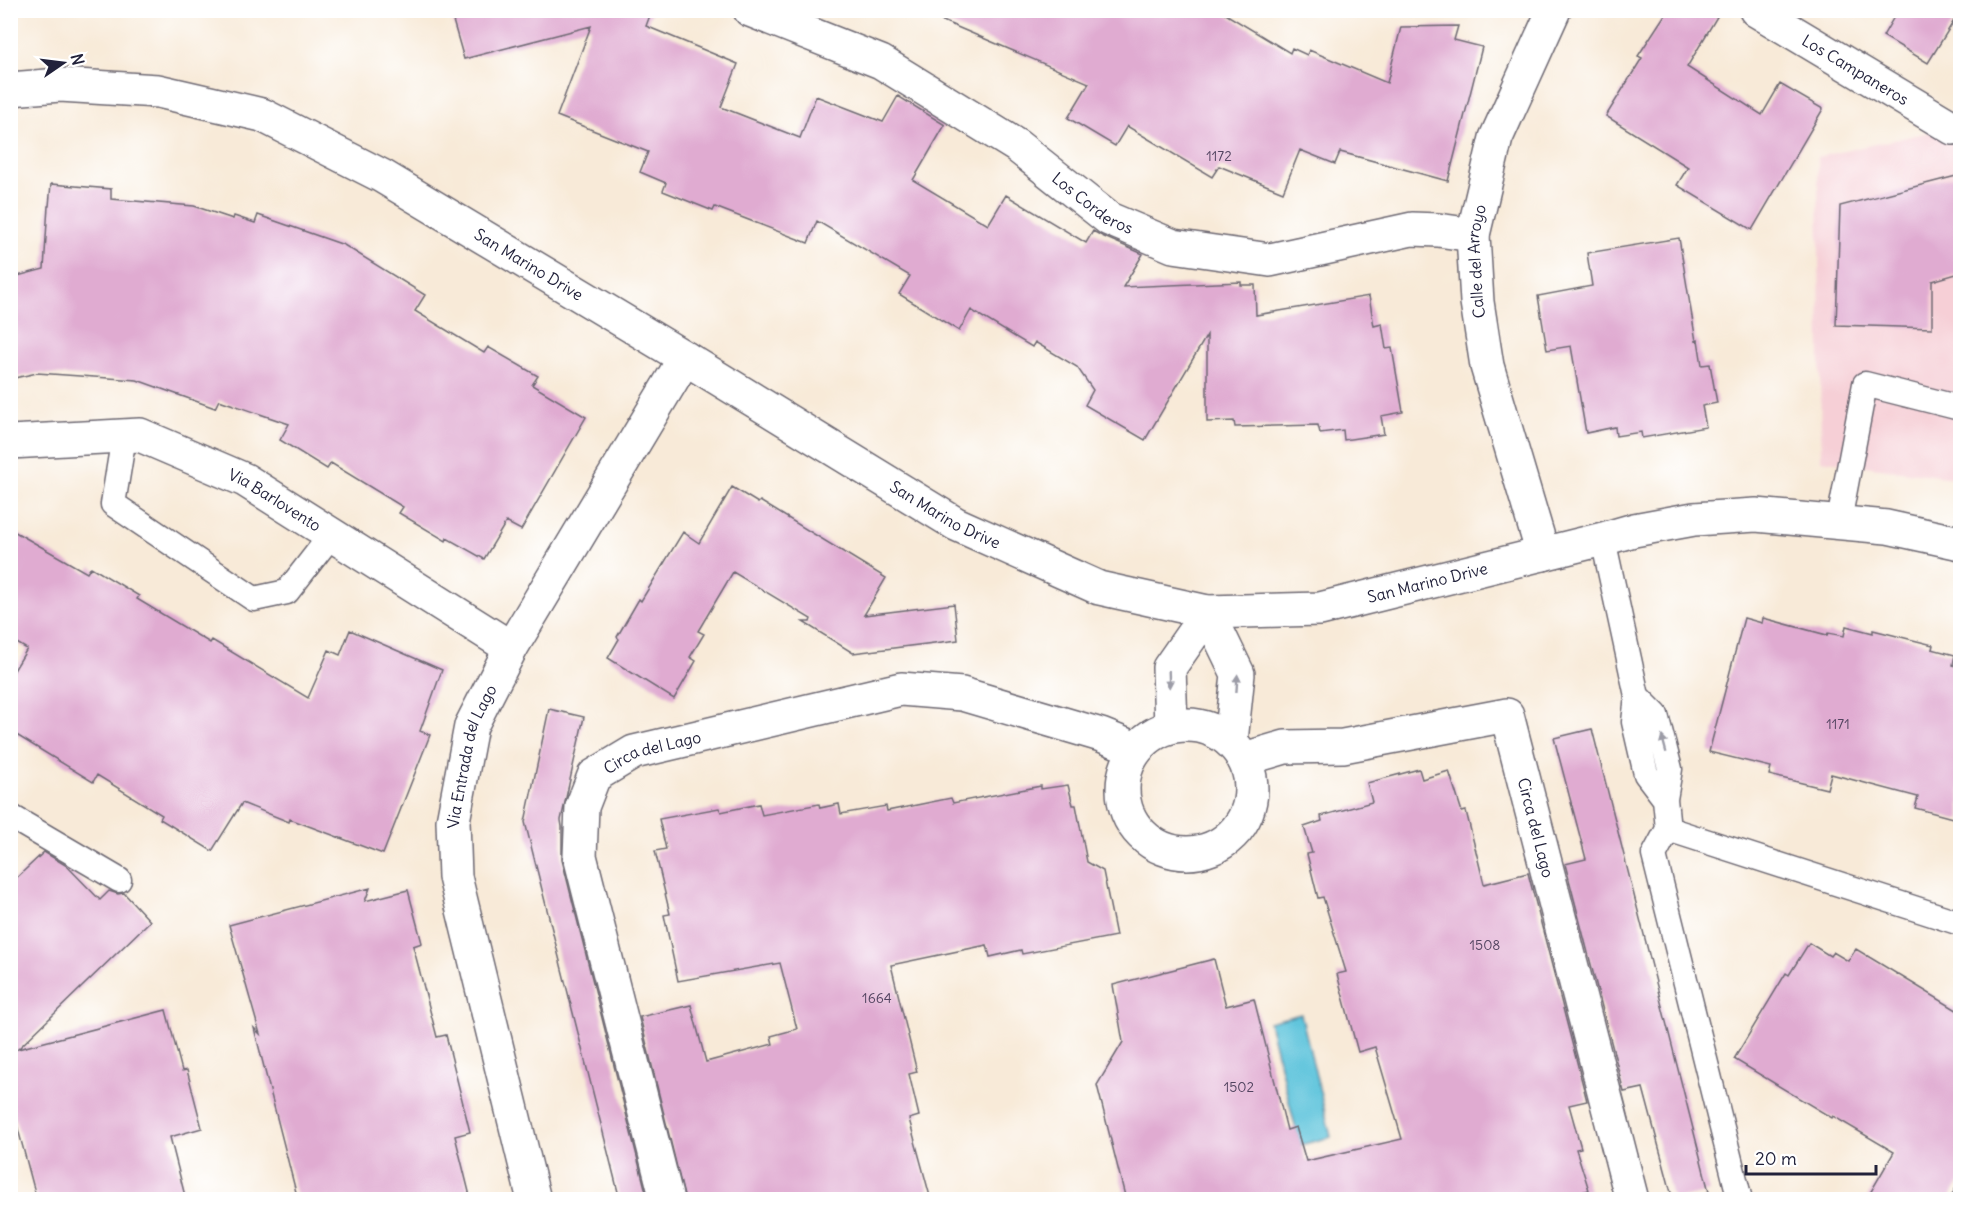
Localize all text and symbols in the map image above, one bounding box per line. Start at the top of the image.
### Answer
street label: Los Campaneros [1798,30,1913,109]
north arrow [33,33,93,93]
text: N [67,52,89,67]
house number: 1172 [1206,147,1232,165]
street label: Los Corderos [1048,168,1136,238]
street label: Calle del Arroyo [1463,202,1490,320]
street label: San Marino Drive [471,224,587,305]
street label: Via Barlovento [225,464,325,536]
street label: San Marino Drive [886,476,1004,553]
street label: San Marino Drive [1365,558,1490,607]
one-way arrow [1165,669,1174,688]
one-way arrow [1232,674,1242,693]
street label: Via Entrada del Lago [443,681,501,829]
house number: 1171 [1826,715,1850,733]
street label: Circa del Lago [600,727,703,778]
one-way arrow [1658,734,1668,753]
street label: Circa del Lago [1514,776,1559,880]
house number: 1508 [1470,936,1500,954]
house number: 1664 [862,989,892,1007]
house number: 1502 [1224,1078,1255,1096]
scale bar [1746,1138,1876,1176]
text: 20 m [1755,1147,1797,1170]

